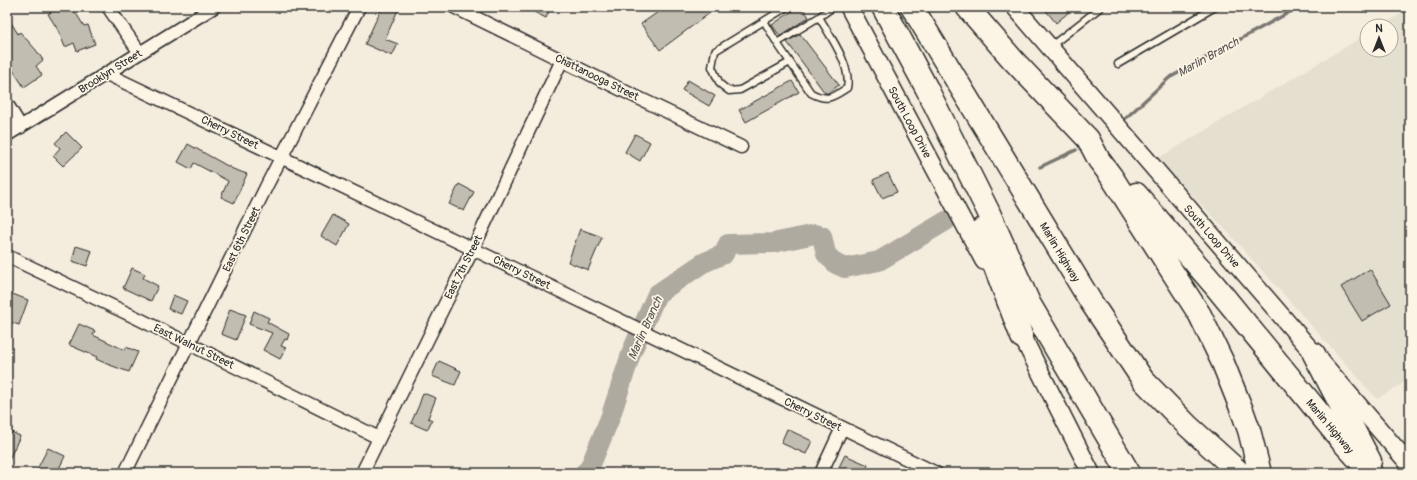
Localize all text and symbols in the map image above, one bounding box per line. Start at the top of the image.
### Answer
north arrow [1359,18,1399,58]
text: N [1375,22,1383,35]
water label: Marlin Branch [1175,34,1243,80]
street label: Brooklyn Street [76,47,145,96]
street label: Chattanooga Street [553,52,641,104]
street label: South Loop Drive [885,84,934,161]
street label: Cherry Street [199,113,261,152]
street label: South Loop Drive [1181,202,1243,271]
street label: East 6th Street [220,204,263,274]
street label: Marlin Highway [1037,220,1083,285]
street label: East 7th Street [442,232,485,301]
street label: Cherry Street [491,253,553,292]
water label: Marlin Branch [625,293,667,362]
street label: East Walnut Street [151,321,237,372]
street label: Cherry Street [782,395,844,434]
street label: Marlin Highway [1303,396,1356,456]

